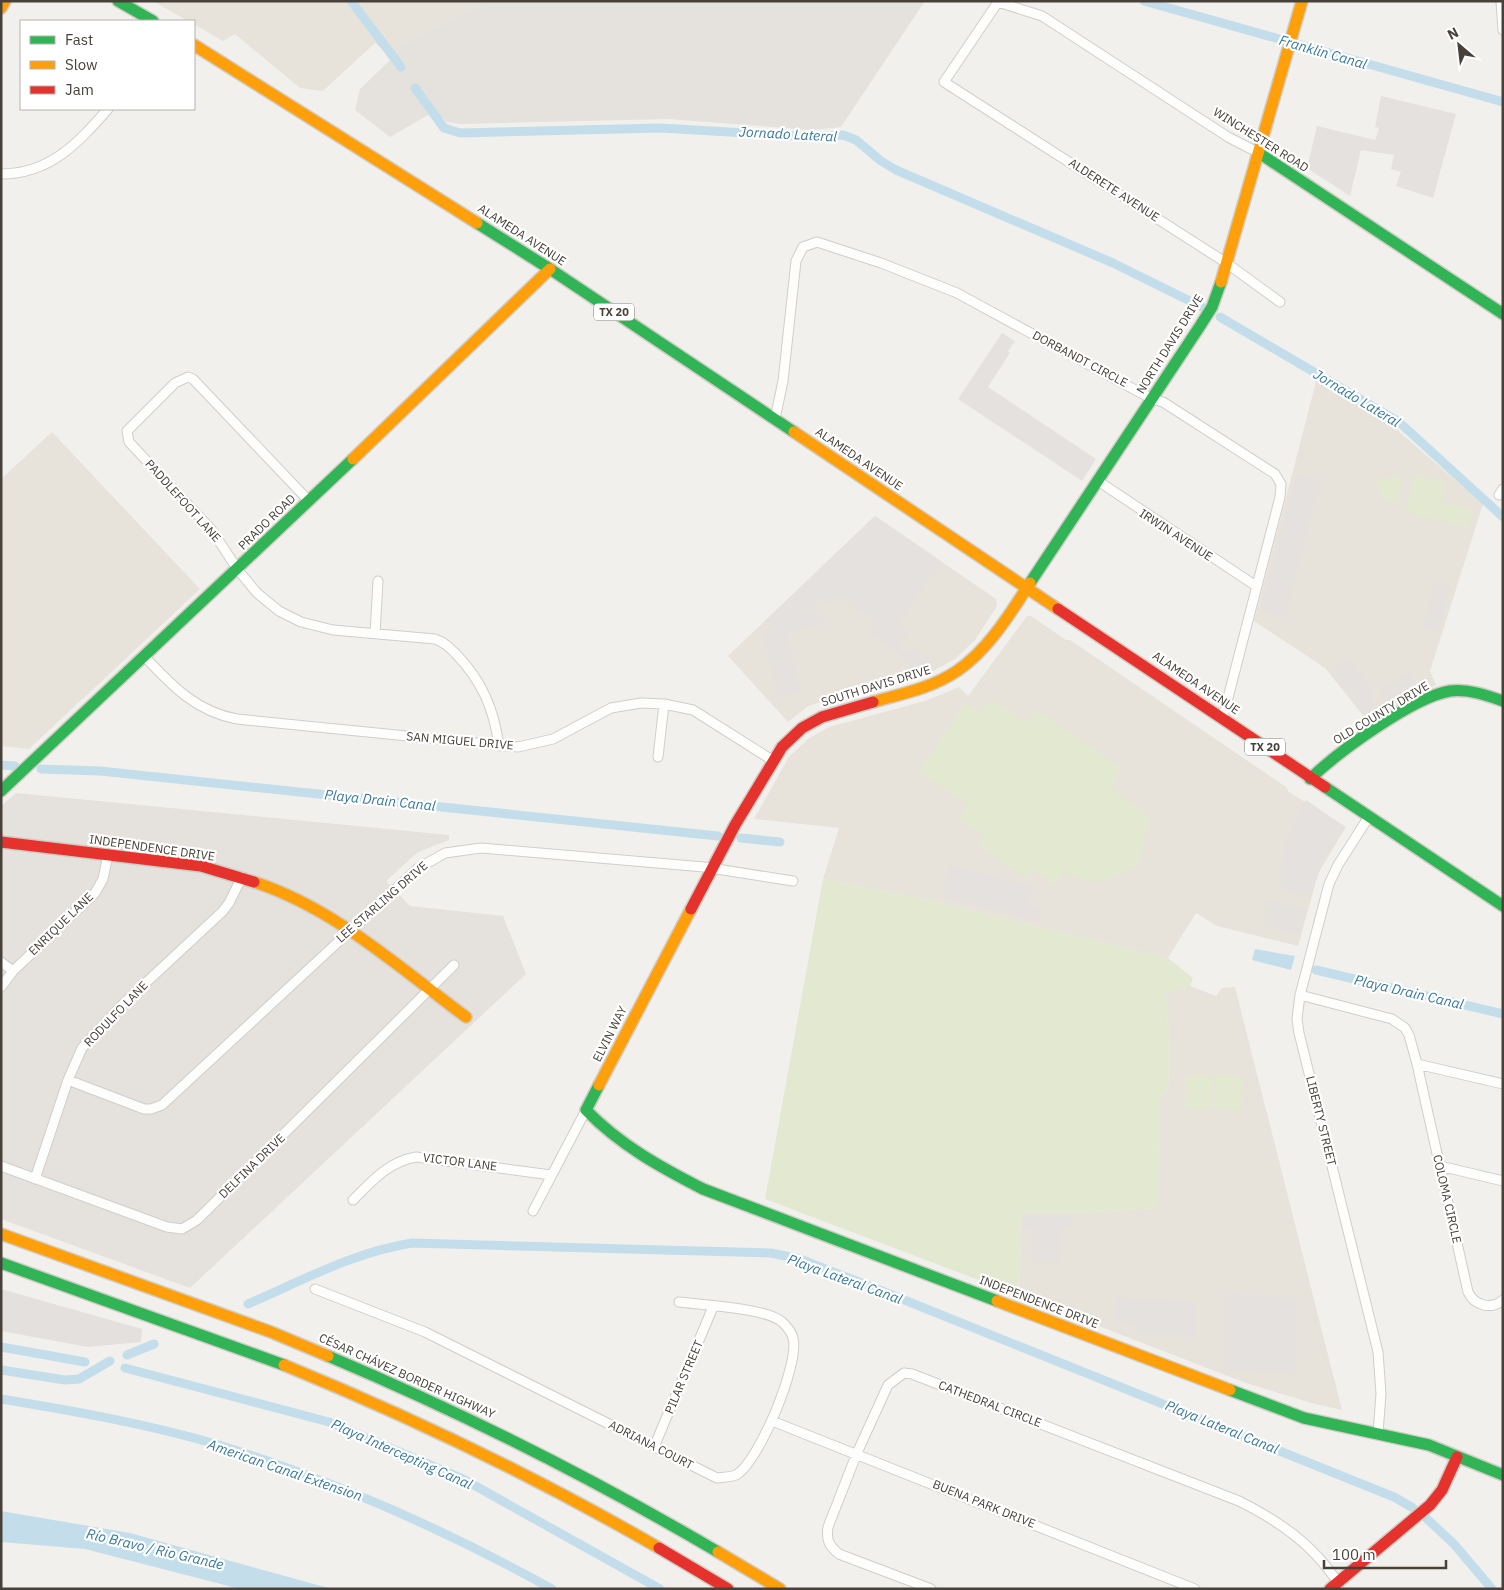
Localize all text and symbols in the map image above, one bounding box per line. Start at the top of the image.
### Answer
legend [20,20,195,110]
north arrow [1434,20,1484,70]
text: N [1444,23,1462,44]
text: Fast [65,30,93,49]
water label: Franklin Canal [1277,31,1369,73]
text: Slow [65,55,98,74]
text: Jam [65,80,94,99]
street label: WINCHESTER ROAD [1211,104,1312,175]
water label: Jornado Lateral [739,122,838,146]
street label: ALDERETE AVENUE [1066,155,1162,225]
street label: ALAMEDA AVENUE [475,201,569,269]
street label: NORTH DAVIS DRIVE [1133,291,1206,396]
road number: TX 20 [594,304,634,320]
street label: DORBANDT CIRCLE [1030,327,1130,390]
water label: Jornado Lateral [1310,365,1404,431]
street label: ALAMEDA AVENUE [813,424,906,493]
street label: PADDLEFOOT LANE [142,456,224,545]
street label: PRADO ROAD [235,491,298,553]
street label: IRWIN AVENUE [1137,505,1216,564]
street label: ALAMEDA AVENUE [1150,648,1243,717]
street label: SOUTH DAVIS DRIVE [819,662,932,709]
street label: OLD COUNTY DRIVE [1330,678,1432,747]
street label: SAN MIGUEL DRIVE [406,728,514,753]
road number: TX 20 [1245,739,1285,756]
water label: Playa Drain Canal [324,785,437,815]
street label: INDEPENDENCE DRIVE [88,831,216,864]
street label: LEE STARLING DRIVE [333,858,431,945]
street label: ENRIQUE LANE [25,889,96,958]
water label: Playa Drain Canal [1353,971,1466,1013]
street label: RODULFO LANE [81,978,151,1050]
street label: ELVIN WAY [589,1003,630,1064]
street label: LIBERTY STREET [1303,1074,1340,1168]
street label: DELFINA DRIVE [215,1130,288,1201]
street label: VICTOR LANE [422,1150,498,1173]
street label: COLOMA CIRCLE [1430,1153,1465,1245]
water label: Playa Lateral Canal [785,1250,905,1308]
street label: INDEPENDENCE DRIVE [977,1272,1101,1331]
street label: CÉSAR CHÁVEZ BORDER HIGHWAY [317,1330,498,1421]
street label: PILAR STREET [661,1338,706,1416]
street label: CATHEDRAL CIRCLE [936,1377,1044,1430]
water label: Playa Lateral Canal [1163,1396,1282,1458]
water label: Playa Intercepting Canal [329,1415,476,1493]
street label: ADRIANA COURT [606,1417,696,1472]
water label: American Canal Extension [204,1435,365,1505]
street label: BUENA PARK DRIVE [931,1476,1038,1531]
water label: Río Bravo / Rio Grande [85,1524,225,1574]
scale bar [1324,1538,1446,1570]
text: 100 m [1332,1545,1376,1564]

